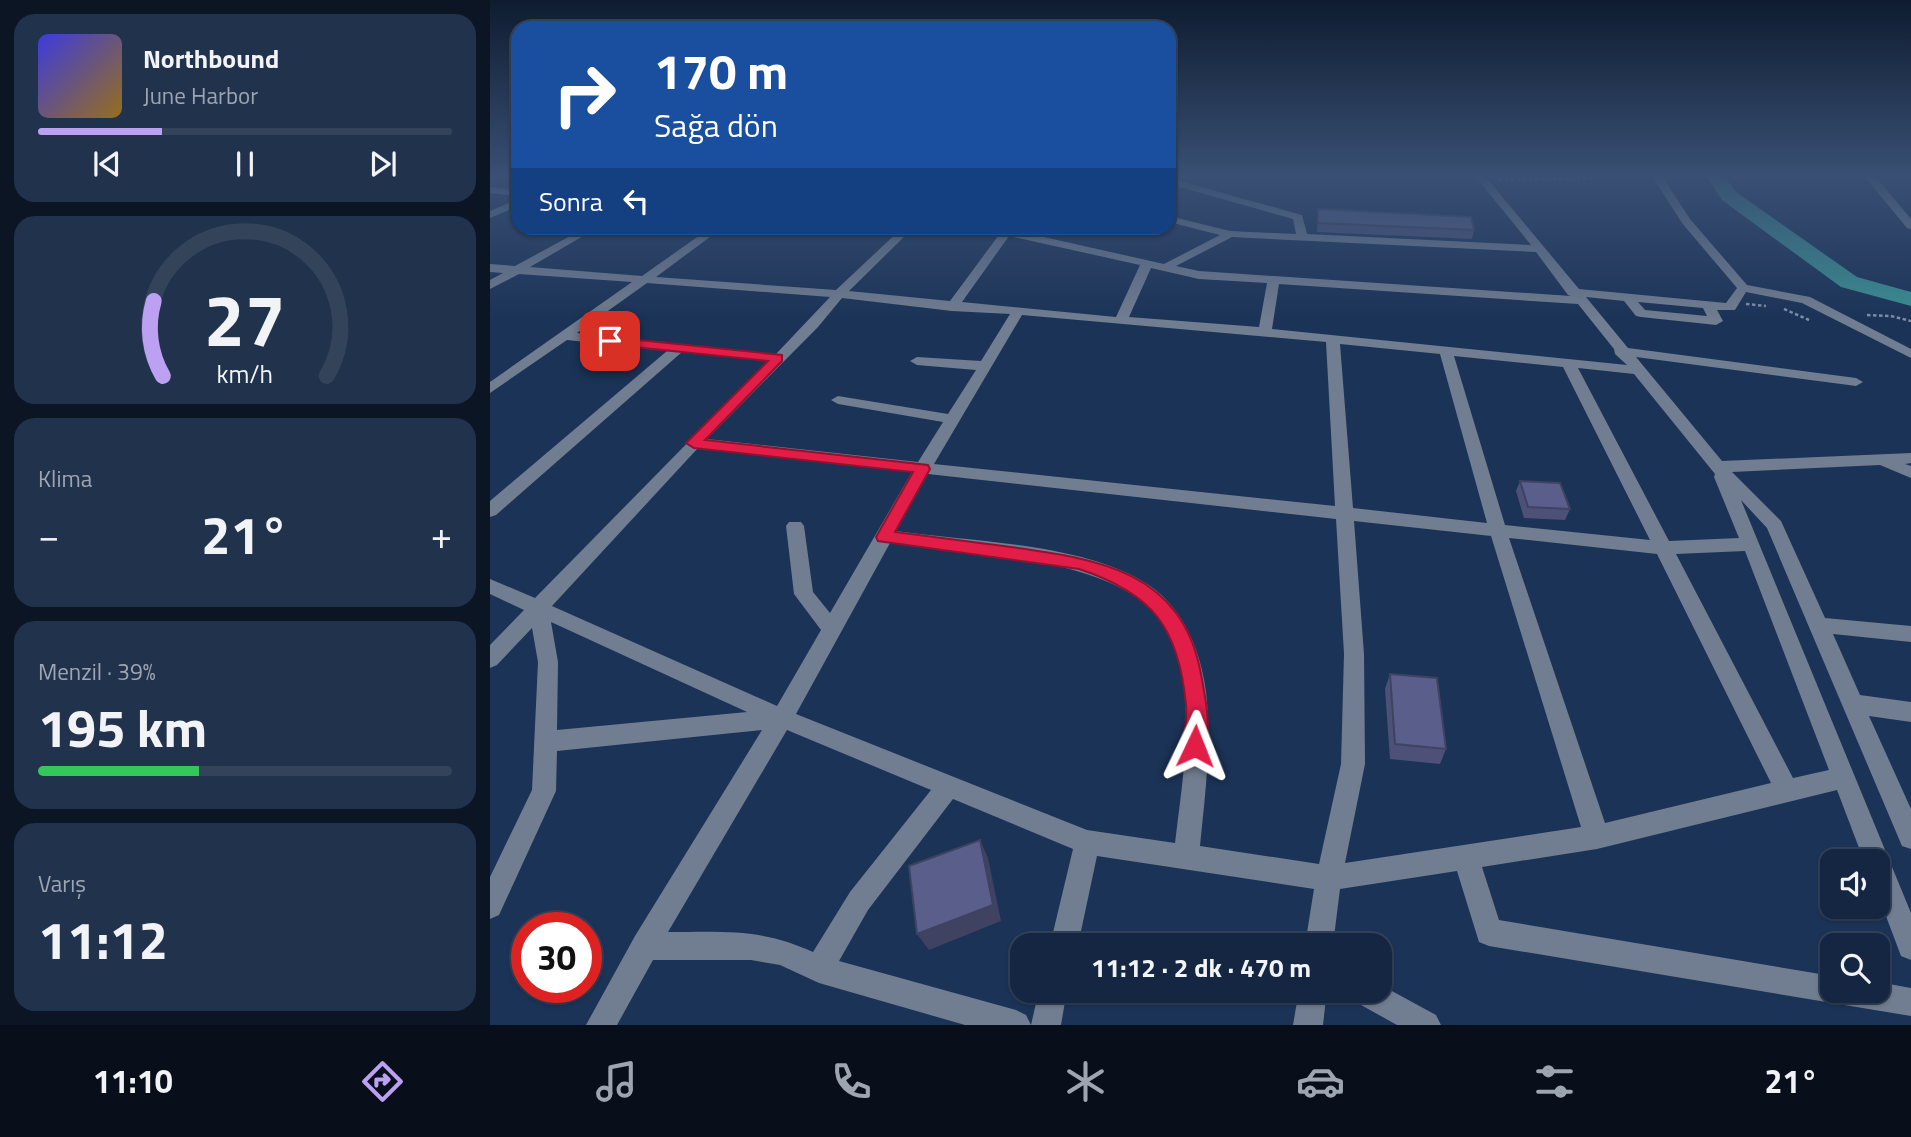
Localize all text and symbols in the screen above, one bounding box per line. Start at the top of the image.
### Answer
text: 170 m [654,33,788,108]
text: Northbound [143,39,279,78]
icon: right [539,49,630,140]
text: June Harbor [143,78,258,113]
text: Sağa dön [654,101,778,149]
icon: previous [88,145,126,183]
icon: pause [226,145,264,183]
icon: next [364,145,402,183]
text: Sonra [539,182,603,221]
icon: left [617,182,655,220]
text: 27 [204,265,286,375]
pin [580,311,640,371]
icon: arrive [591,322,629,360]
text: km/h [217,355,273,393]
text: Klima [38,461,92,496]
text: 21° [201,495,289,574]
text: − [38,506,59,564]
text: + [431,506,452,564]
text: Menzil · 39% [38,654,156,689]
text: 195 km [38,688,207,767]
position arrow [1158,709,1232,783]
map controls [1820,849,1890,1003]
button: sound [1820,849,1890,919]
text: Varış [38,866,86,901]
text: 11:12 [38,900,168,979]
speed limit sign: 30 [511,912,602,1003]
button: search [1820,933,1890,1003]
text: 11:12 · 2 dk · 470 m [1091,948,1311,987]
text: 11:10 [93,1057,173,1105]
icon: directions [358,1057,407,1106]
icon: music [592,1057,641,1106]
icon: phone [827,1057,876,1106]
icon: climate [1061,1057,1110,1106]
icon: car [1296,1057,1345,1106]
icon: filters [1530,1057,1579,1106]
text: 21° [1764,1057,1818,1105]

